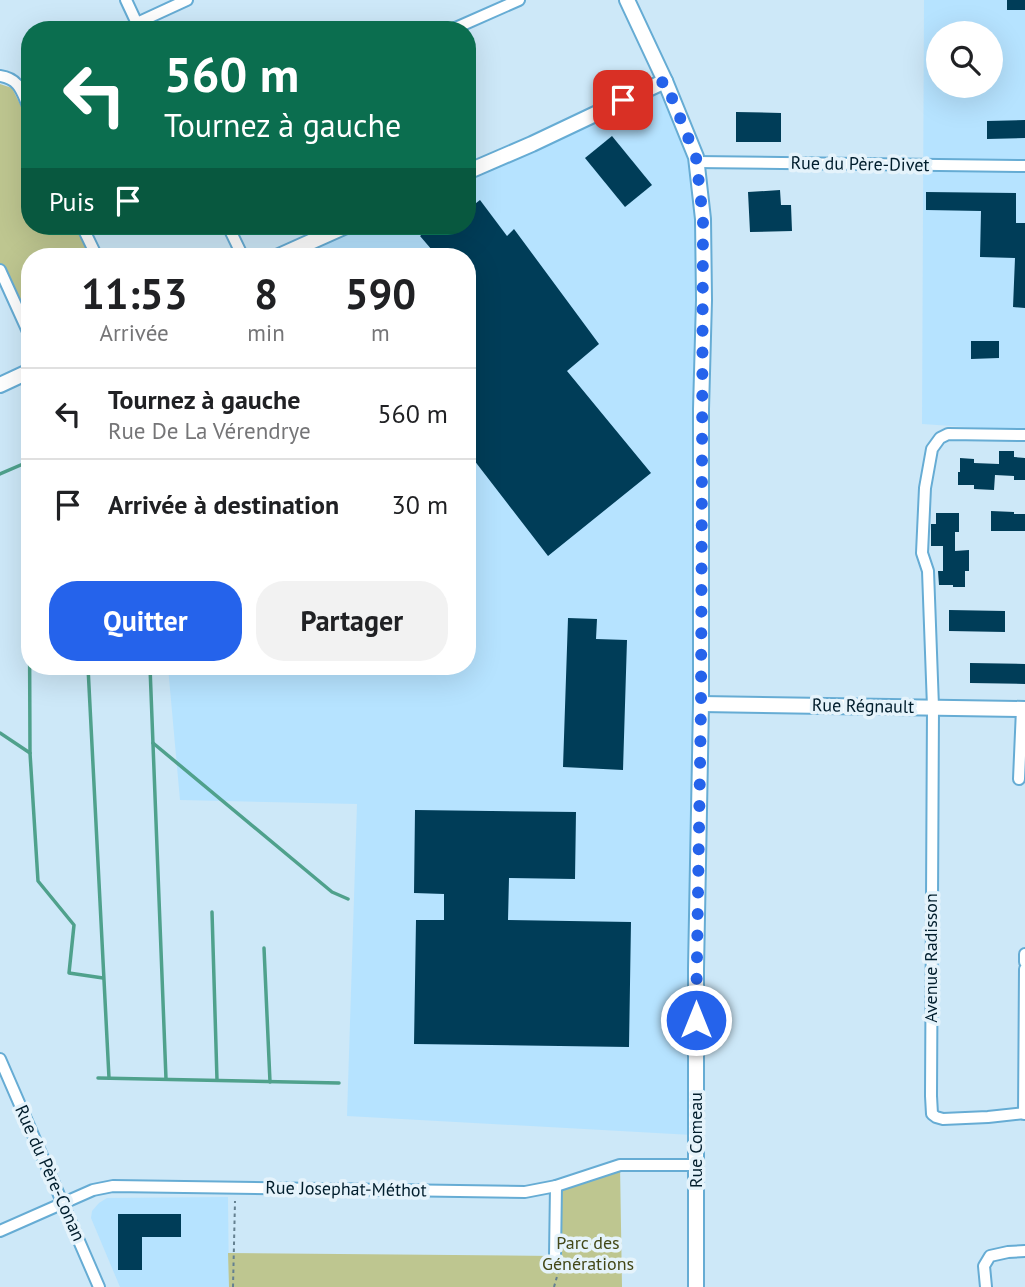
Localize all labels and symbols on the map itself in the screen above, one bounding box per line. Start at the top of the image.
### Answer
pin [593,70,653,130]
street label: Rue du Père-Divet [790,151,930,176]
street label: Rue Régnault [812,693,914,718]
street label: Avenue Radisson [919,893,942,1023]
position arrow [659,983,733,1057]
street label: Rue Comeau [684,1092,707,1188]
street label: Rue du Père-Conan [10,1101,91,1244]
street label: Rue Josephat-Méthot [265,1176,427,1201]
park label: Parc des Générations [542,1231,634,1275]

